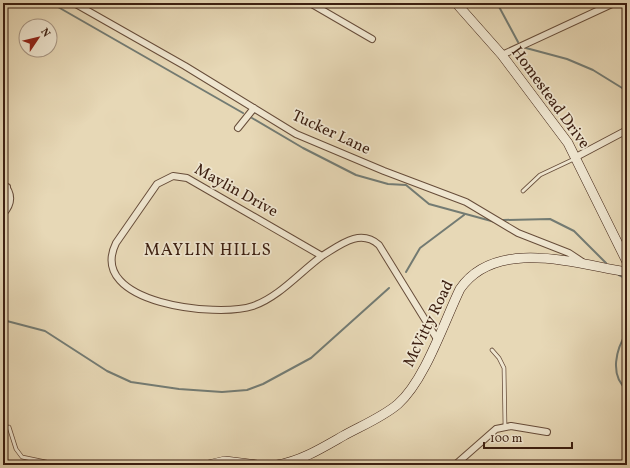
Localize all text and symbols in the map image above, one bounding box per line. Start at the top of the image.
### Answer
north arrow [18,18,58,58]
text: N [37,26,53,41]
street label: Homestead Drive [505,42,595,154]
street label: Tucker Lane [288,105,374,161]
street label: Maylin Drive [190,159,282,223]
district label: MAYLIN HILLS [144,239,272,262]
street label: McVitty Road [398,277,460,371]
scale bar [484,424,572,450]
text: 100 m [490,431,523,447]

